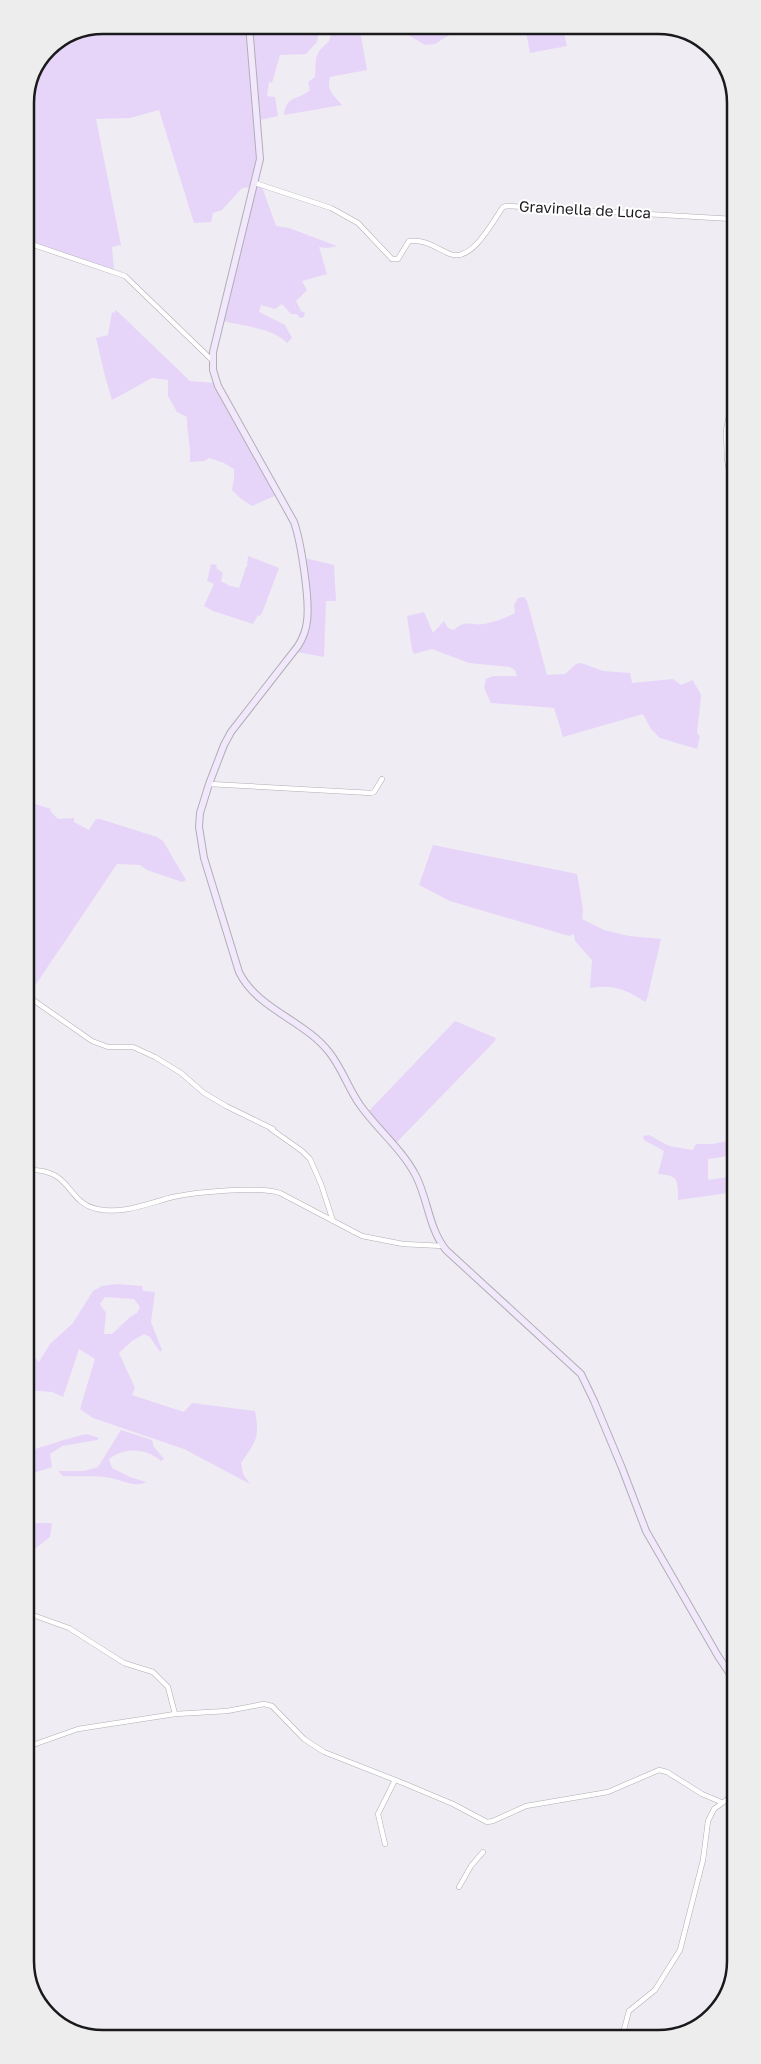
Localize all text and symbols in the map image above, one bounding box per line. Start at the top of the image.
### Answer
street label: Gravinella de Luca [519,197,652,221]

